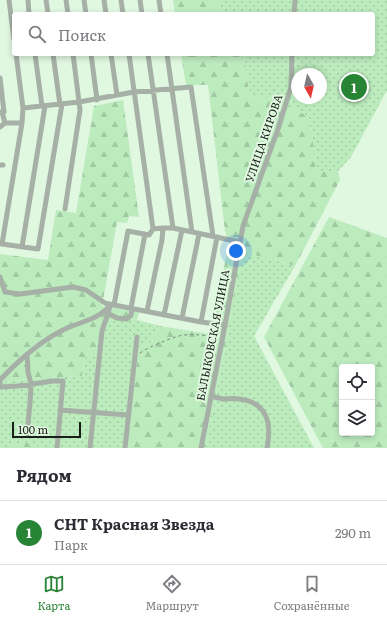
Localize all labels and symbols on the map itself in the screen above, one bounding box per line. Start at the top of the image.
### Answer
north arrow [291,68,327,104]
pin: 1 [341,72,367,102]
street label: УЛИЦА КИРОВА [240,92,286,184]
your location [226,241,246,261]
street label: БАЛЫКОВСКАЯ УЛИЦА [191,268,233,402]
scale bar [12,420,81,439]

